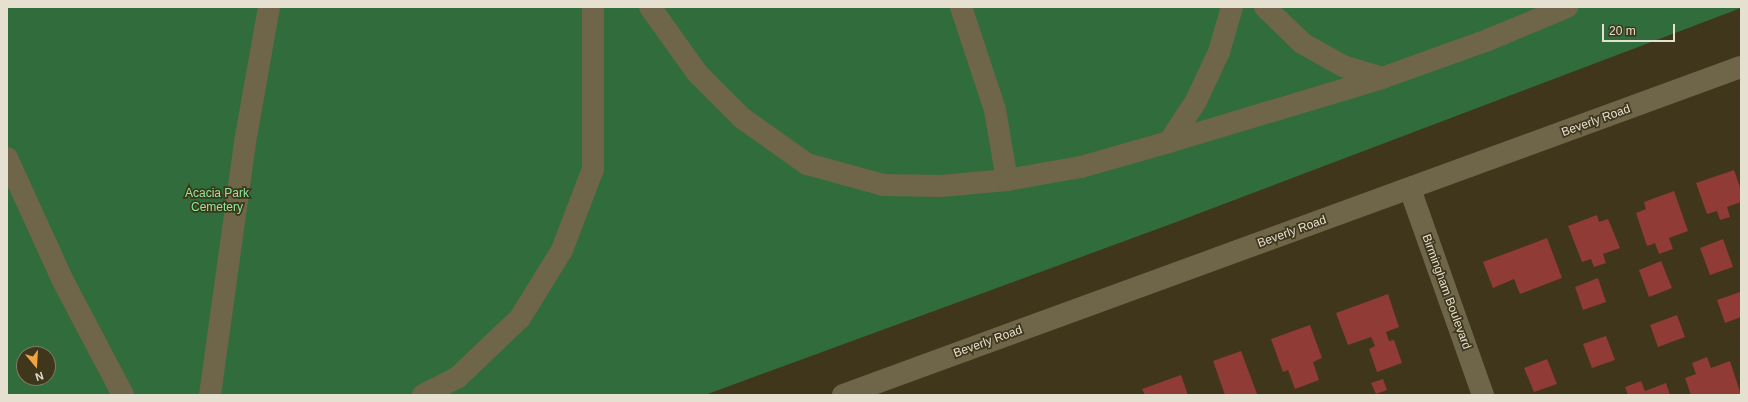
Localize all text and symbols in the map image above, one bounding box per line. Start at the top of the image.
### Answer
scale bar [1604,16,1677,42]
text: 20 m [1609,24,1636,38]
street label: Beverly Road [1560,102,1632,140]
park label: Acacia Park Cemetery [185,187,249,215]
street label: Beverly Road [1256,213,1328,251]
street label: Birmingham Boulevard [1418,233,1474,351]
street label: Beverly Road [952,323,1024,361]
north arrow [16,346,56,386]
text: N [34,370,45,383]

